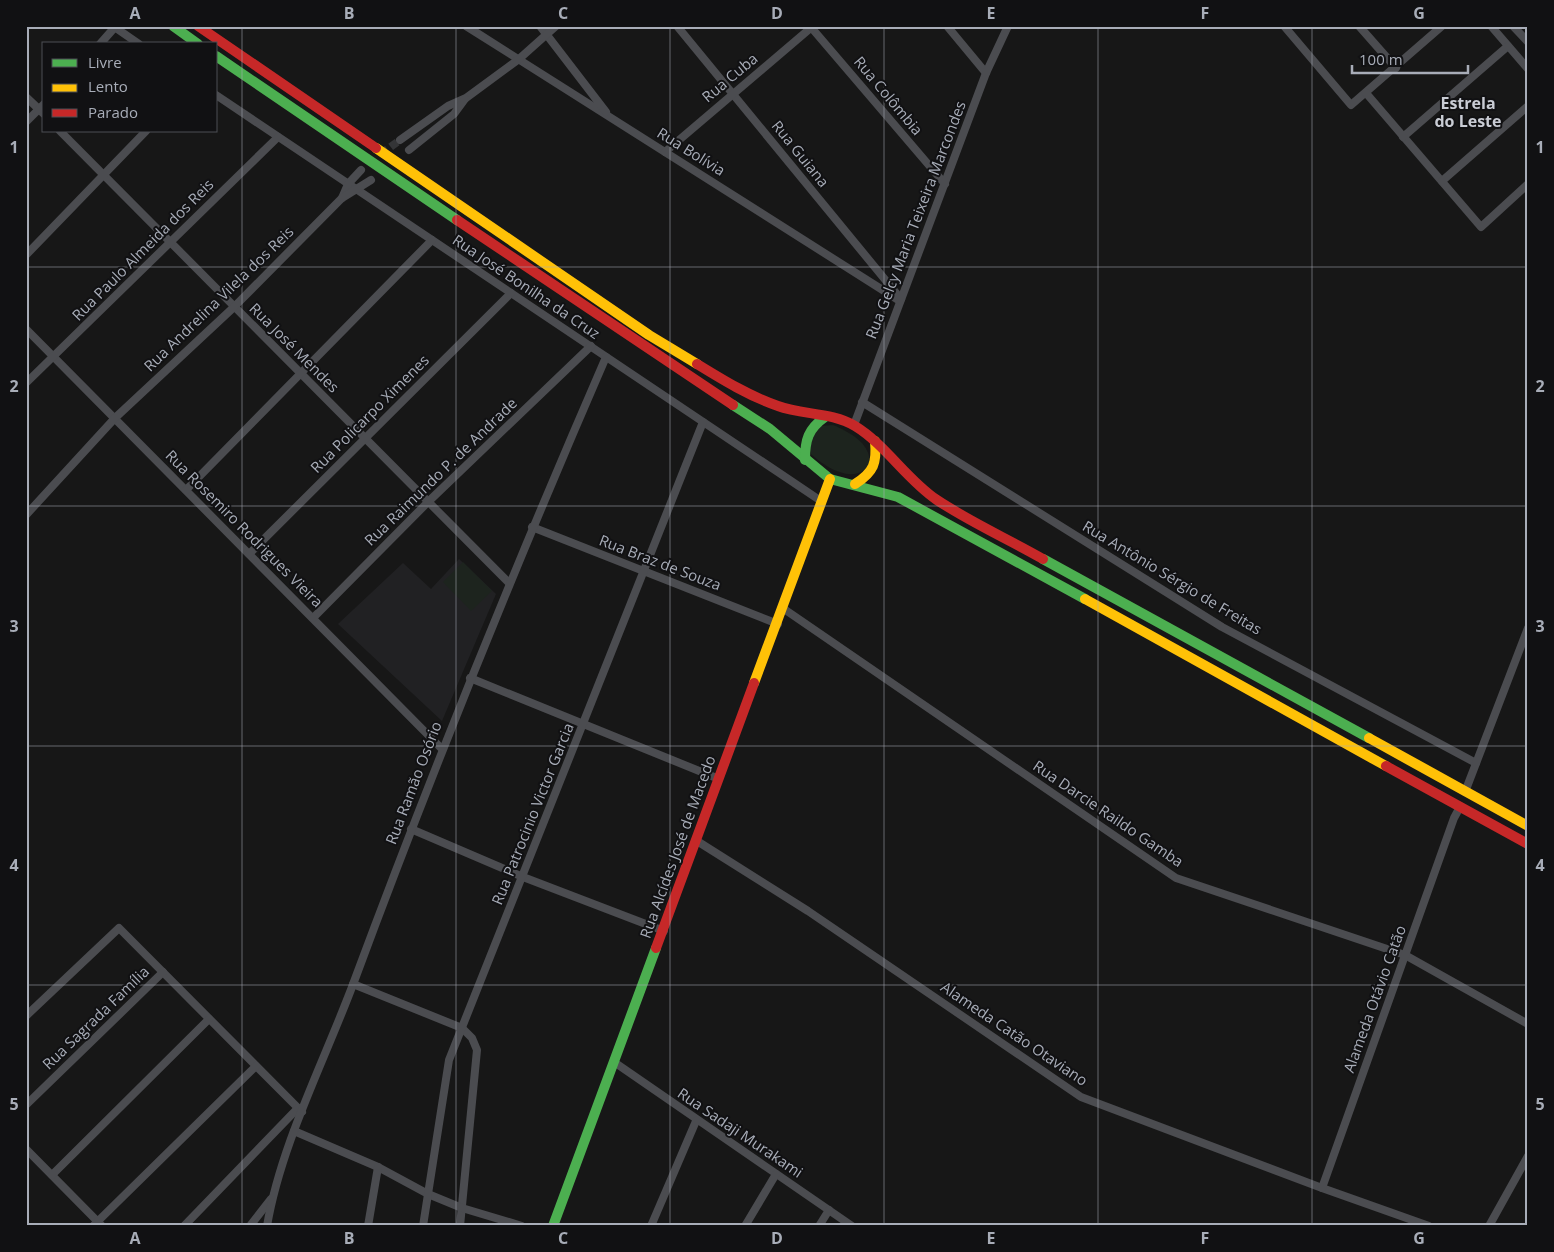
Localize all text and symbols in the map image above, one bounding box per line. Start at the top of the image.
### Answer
text: A [129,2,141,24]
text: B [344,2,354,24]
text: C [558,2,568,24]
text: D [771,2,783,24]
text: E [987,2,996,24]
text: F [1201,2,1209,24]
text: G [1413,2,1425,24]
legend [42,42,218,132]
scale bar [1352,42,1468,74]
street label: Rua Cuba [697,48,761,106]
text: 100 m [1359,49,1403,69]
text: Livre [88,52,122,72]
street label: Rua Colômbia [850,52,928,139]
text: Lento [88,76,128,96]
district label: Estrela do Leste [1434,92,1502,132]
street label: Rua Gelcy Maria Teixeira Marcondes [860,98,970,342]
text: Parado [88,102,138,122]
street label: Rua Guiana [768,116,834,191]
street label: Rua Bolívia [654,122,729,180]
text: 1 [9,136,19,158]
text: 1 [1535,136,1545,158]
street label: Rua Paulo Almeida dos Reis [67,174,217,324]
street label: Rua Andrelina Vilela dos Reis [139,221,298,375]
street label: Rua José Bonilha da Cruz [449,229,604,343]
street label: Rua José Mendes [246,298,344,396]
street label: Rua Policarpo Ximenes [306,350,433,477]
text: 2 [9,375,19,397]
text: 2 [1535,375,1545,397]
street label: Rua Raimundo P. de Andrade [360,393,521,550]
street label: Rua Rosemiro Rodrigues Vieira [162,445,328,611]
street label: Rua Antônio Sérgio de Freitas [1079,516,1266,639]
street label: Rua Braz de Souza [597,530,724,595]
text: 3 [9,615,19,637]
text: 3 [1535,615,1545,637]
street label: Rua Ramão Osório [380,718,446,847]
street label: Rua Patrocinio Victor Garcia [486,720,578,908]
street label: Rua Alcídes José de Macedo [635,752,720,941]
street label: Rua Darcie Raildo Gamba [1030,755,1188,871]
text: 4 [9,854,19,876]
text: 4 [1535,854,1545,876]
street label: Alameda Otávio Catão [1338,922,1410,1075]
street label: Rua Sagrada Família [38,961,153,1073]
street label: Alameda Catão Otaviano [937,977,1092,1090]
street label: Rua Sadaji Murakami [674,1083,807,1182]
text: 5 [9,1093,19,1115]
text: 5 [1535,1093,1545,1115]
text: A [129,1227,141,1249]
text: B [344,1227,354,1249]
text: C [558,1227,568,1249]
text: D [771,1227,783,1249]
text: E [987,1227,996,1249]
text: F [1201,1227,1209,1249]
text: G [1413,1227,1425,1249]

